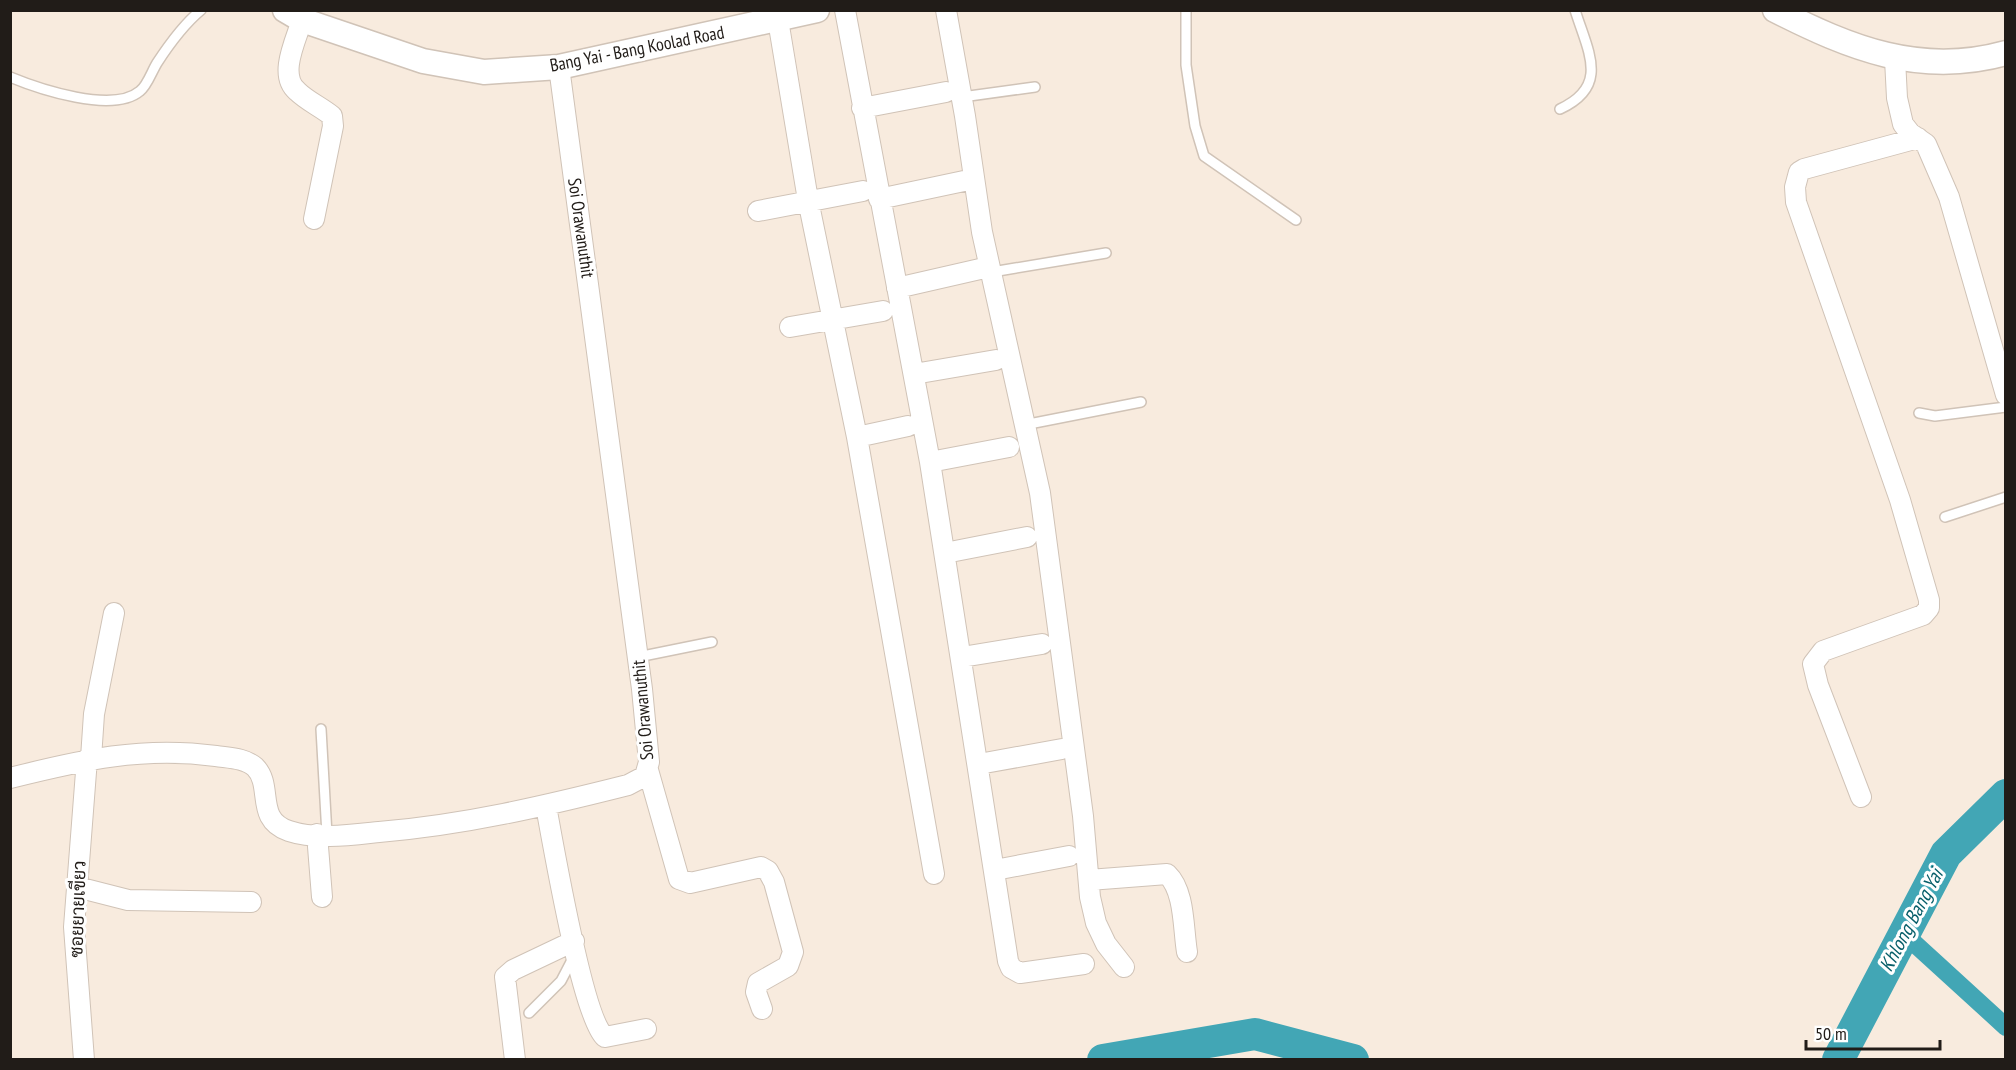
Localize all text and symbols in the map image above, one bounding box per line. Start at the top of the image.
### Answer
street label: Bang Yai - Bang Koolad Road [548,20,726,77]
street label: Soi Orawanuthit [563,177,600,279]
street label: Soi Orawanuthit [627,659,658,761]
street label: ซอยยายเขียว [63,860,91,958]
water label: Khlong Bang Yai [1873,862,1950,976]
scale bar [1806,1013,1940,1051]
text: 50 m [1815,1022,1847,1045]

